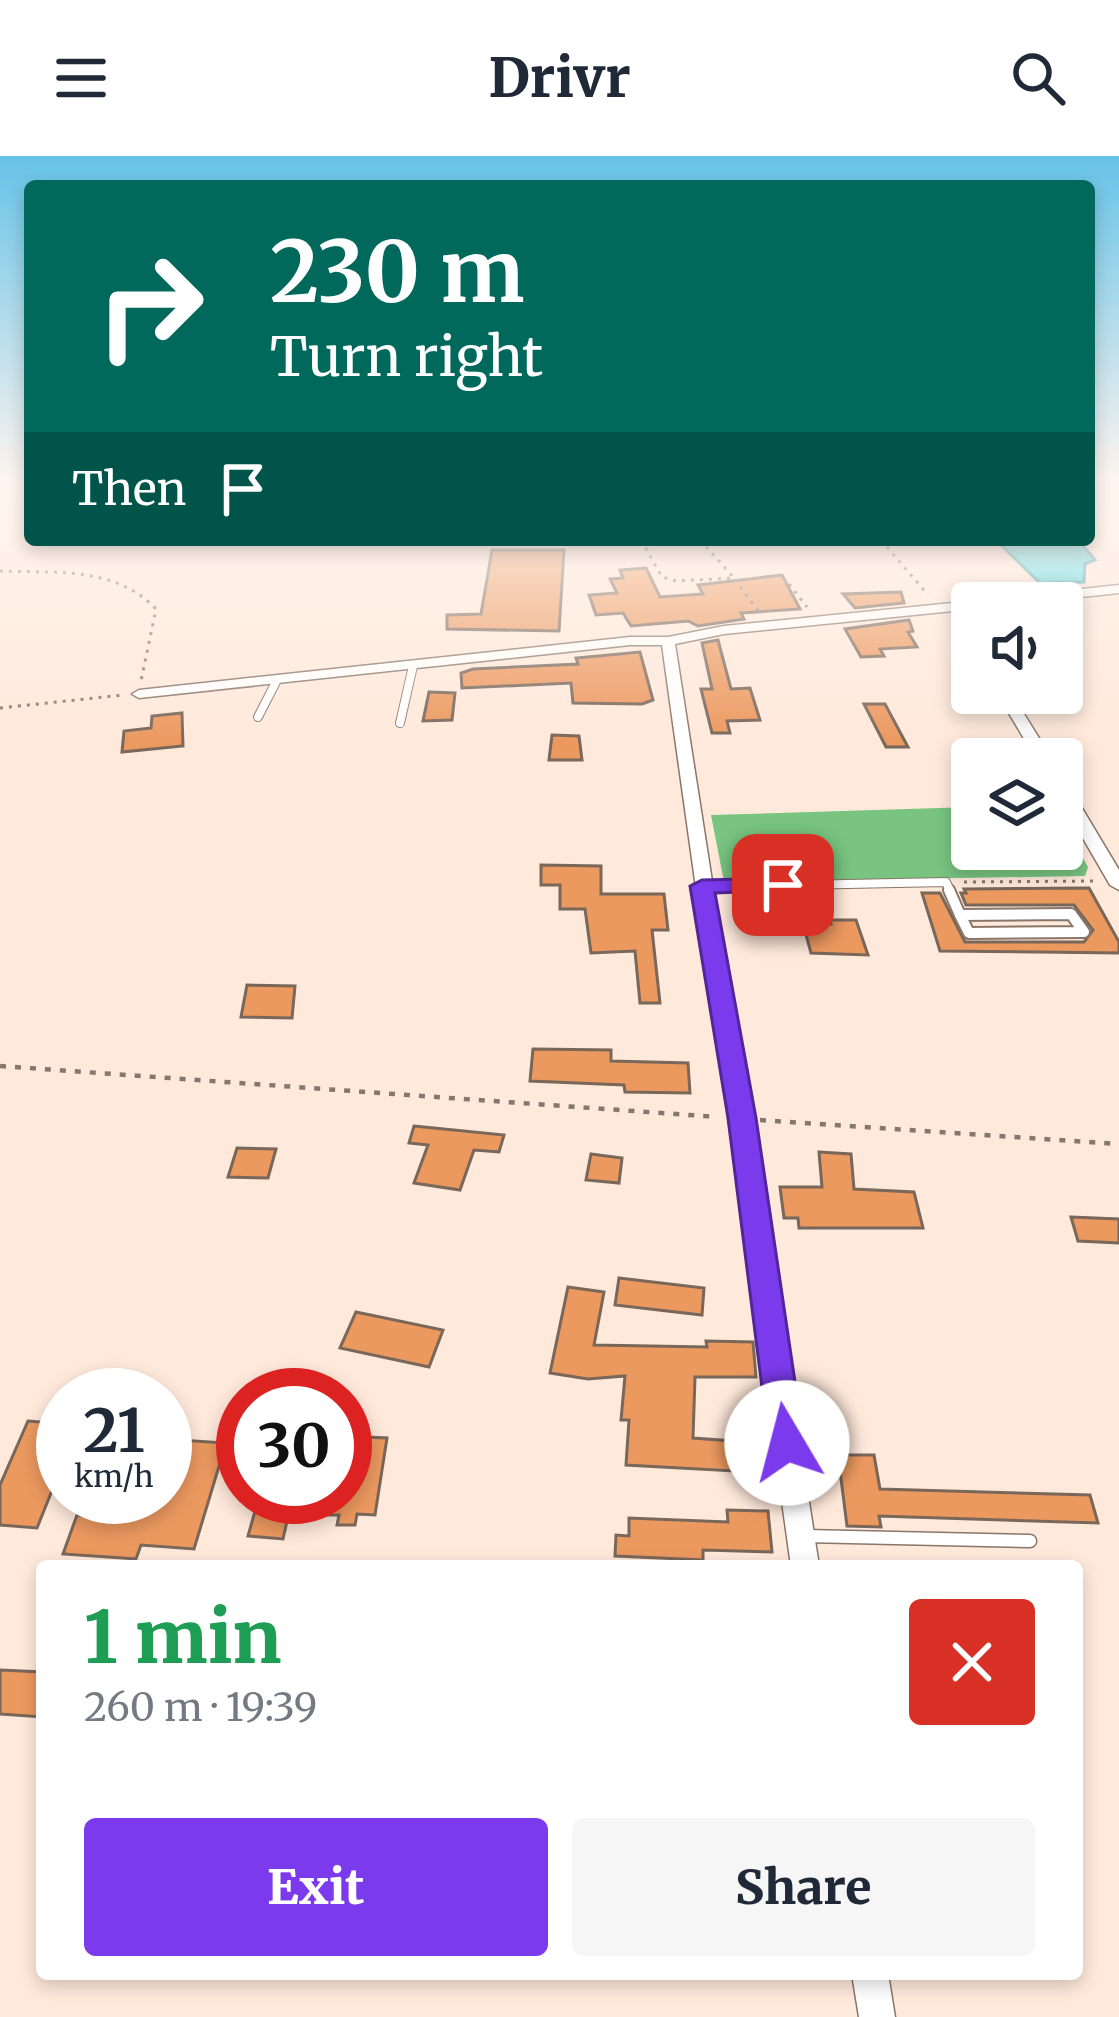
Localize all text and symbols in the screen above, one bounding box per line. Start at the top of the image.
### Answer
text: Drivr [488,44,631,112]
icon: menu [48,45,114,111]
icon: search [1005,45,1071,111]
text: 230 m [270,219,525,325]
icon: right [72,228,228,384]
text: Turn right [270,323,543,391]
icon: arrive [210,456,276,522]
text: Then [72,461,186,517]
map controls [951,582,1083,870]
button: sound [951,582,1083,714]
button: layers [951,738,1083,870]
pin [732,834,834,936]
icon: arrive [750,852,816,918]
speed limit sign: 30 [216,1368,372,1524]
position arrow [724,1380,850,1506]
text: 21 [83,1393,145,1468]
text: km/h [74,1457,154,1495]
text: 1 min [84,1592,281,1683]
button: close [909,1599,1035,1725]
text: 260 m · 19:39 [84,1683,317,1732]
button: Exit [84,1818,548,1956]
button: Share [572,1818,1035,1956]

